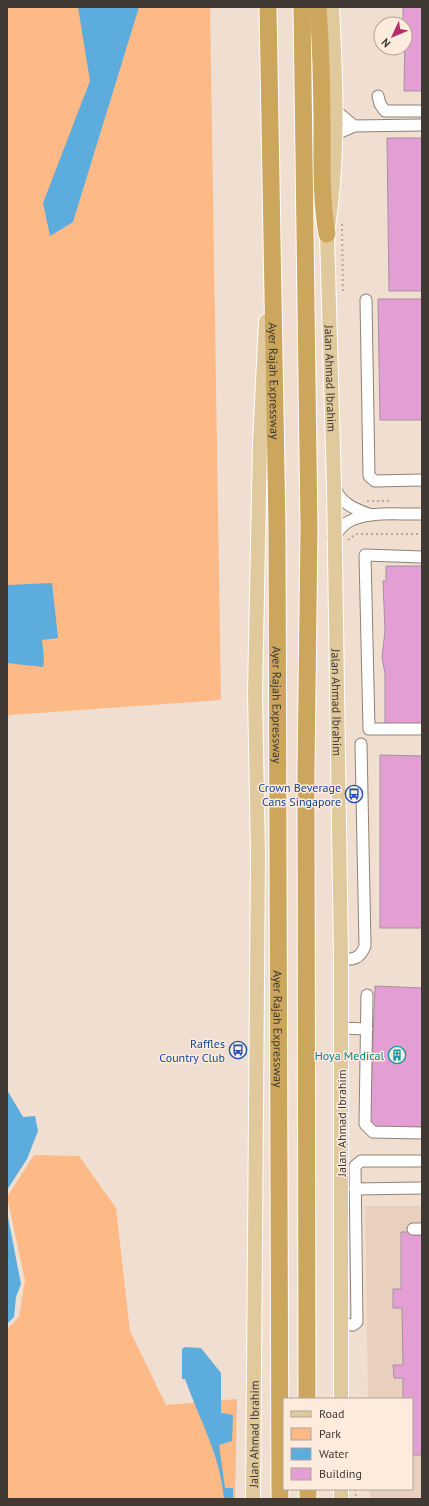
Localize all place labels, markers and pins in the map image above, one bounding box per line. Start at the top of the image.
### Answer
place label: Crown Beverage Cans Singapore [258,780,341,809]
bus stop icon: Crown Beverage Cans Singapore [344,784,364,804]
place label: Raffles Country Club [159,1036,225,1065]
bus stop icon: Raffles Country Club [228,1040,248,1060]
building icon: Hoya Medical [387,1045,407,1065]
place label: Hoya Medical [315,1048,384,1063]

